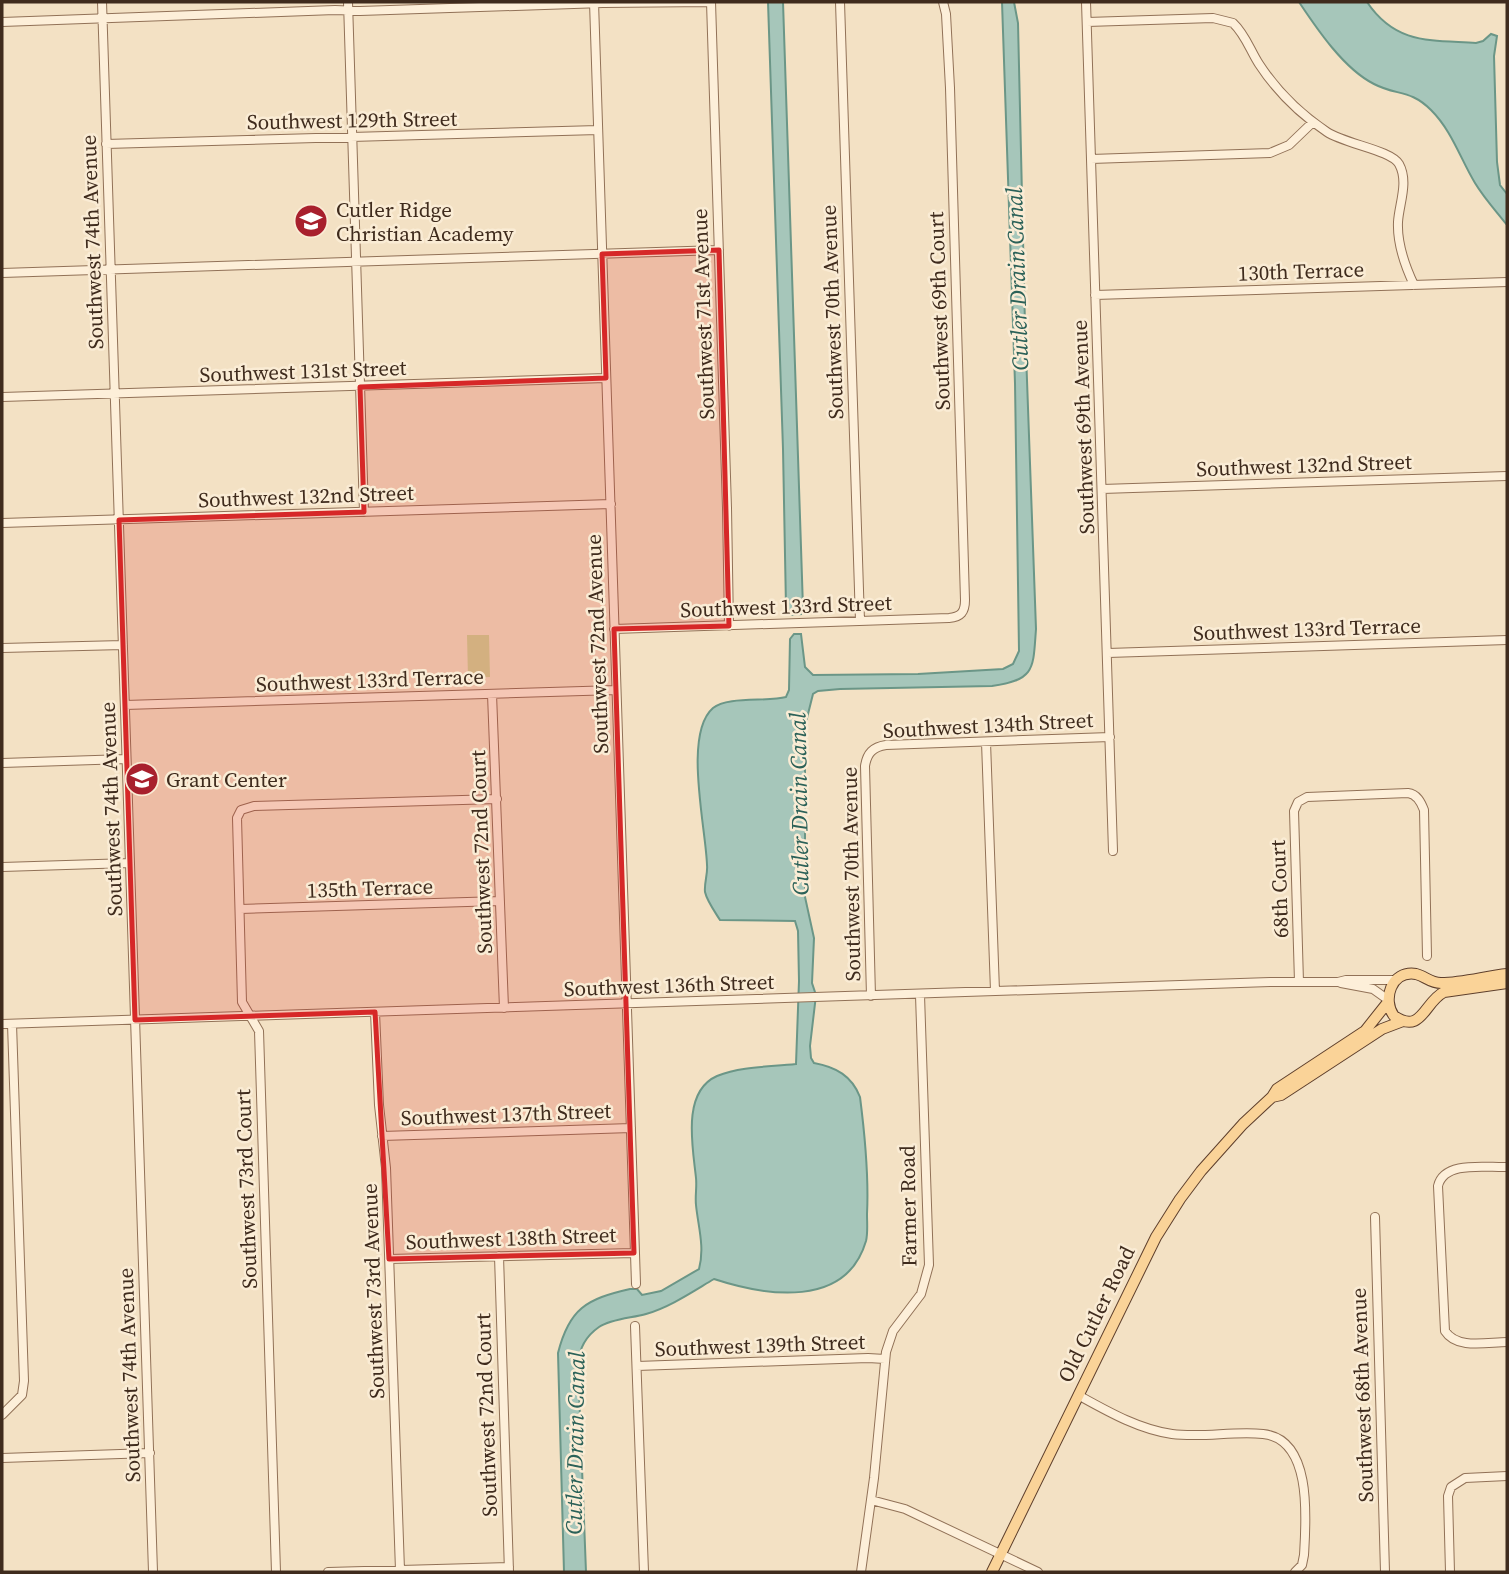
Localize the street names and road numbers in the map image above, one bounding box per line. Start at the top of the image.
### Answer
street label: Southwest 129th Street [247,104,458,136]
street label: Southwest 74th Avenue [74,134,110,350]
street label: Southwest 70th Avenue [814,204,850,420]
street label: Southwest 71st Avenue [685,208,721,420]
street label: Southwest 69th Court [921,211,957,411]
street label: 130th Terrace [1237,254,1365,288]
street label: Southwest 69th Avenue [1065,319,1101,535]
street label: Southwest 131st Street [199,353,407,389]
street label: Southwest 132nd Street [1196,447,1412,483]
street label: Southwest 132nd Street [198,478,414,514]
street label: Southwest 72nd Avenue [579,534,615,754]
street label: Southwest 133rd Street [680,588,892,624]
street label: Southwest 133rd Terrace [1193,611,1421,647]
street label: Southwest 133rd Terrace [256,662,484,698]
street label: Southwest 74th Avenue [93,701,129,917]
street label: Southwest 134th Street [882,705,1094,745]
street label: Southwest 72nd Court [463,750,499,954]
street label: Southwest 70th Avenue [835,766,867,982]
street label: 68th Court [1263,839,1295,939]
street label: 135th Terrace [306,871,434,905]
street label: Southwest 136th Street [563,967,775,1003]
street label: Southwest 73rd Court [228,1089,264,1289]
street label: Southwest 137th Street [400,1096,612,1132]
street label: Farmer Road [892,1145,924,1267]
street label: Southwest 73rd Avenue [355,1183,391,1399]
street label: Southwest 138th Street [405,1220,617,1256]
street label: Old Cutler Road [1050,1241,1142,1387]
street label: Southwest 74th Avenue [111,1267,147,1483]
street label: Southwest 68th Avenue [1344,1287,1380,1503]
street label: Southwest 72nd Court [468,1313,504,1517]
street label: Southwest 139th Street [654,1327,866,1363]

